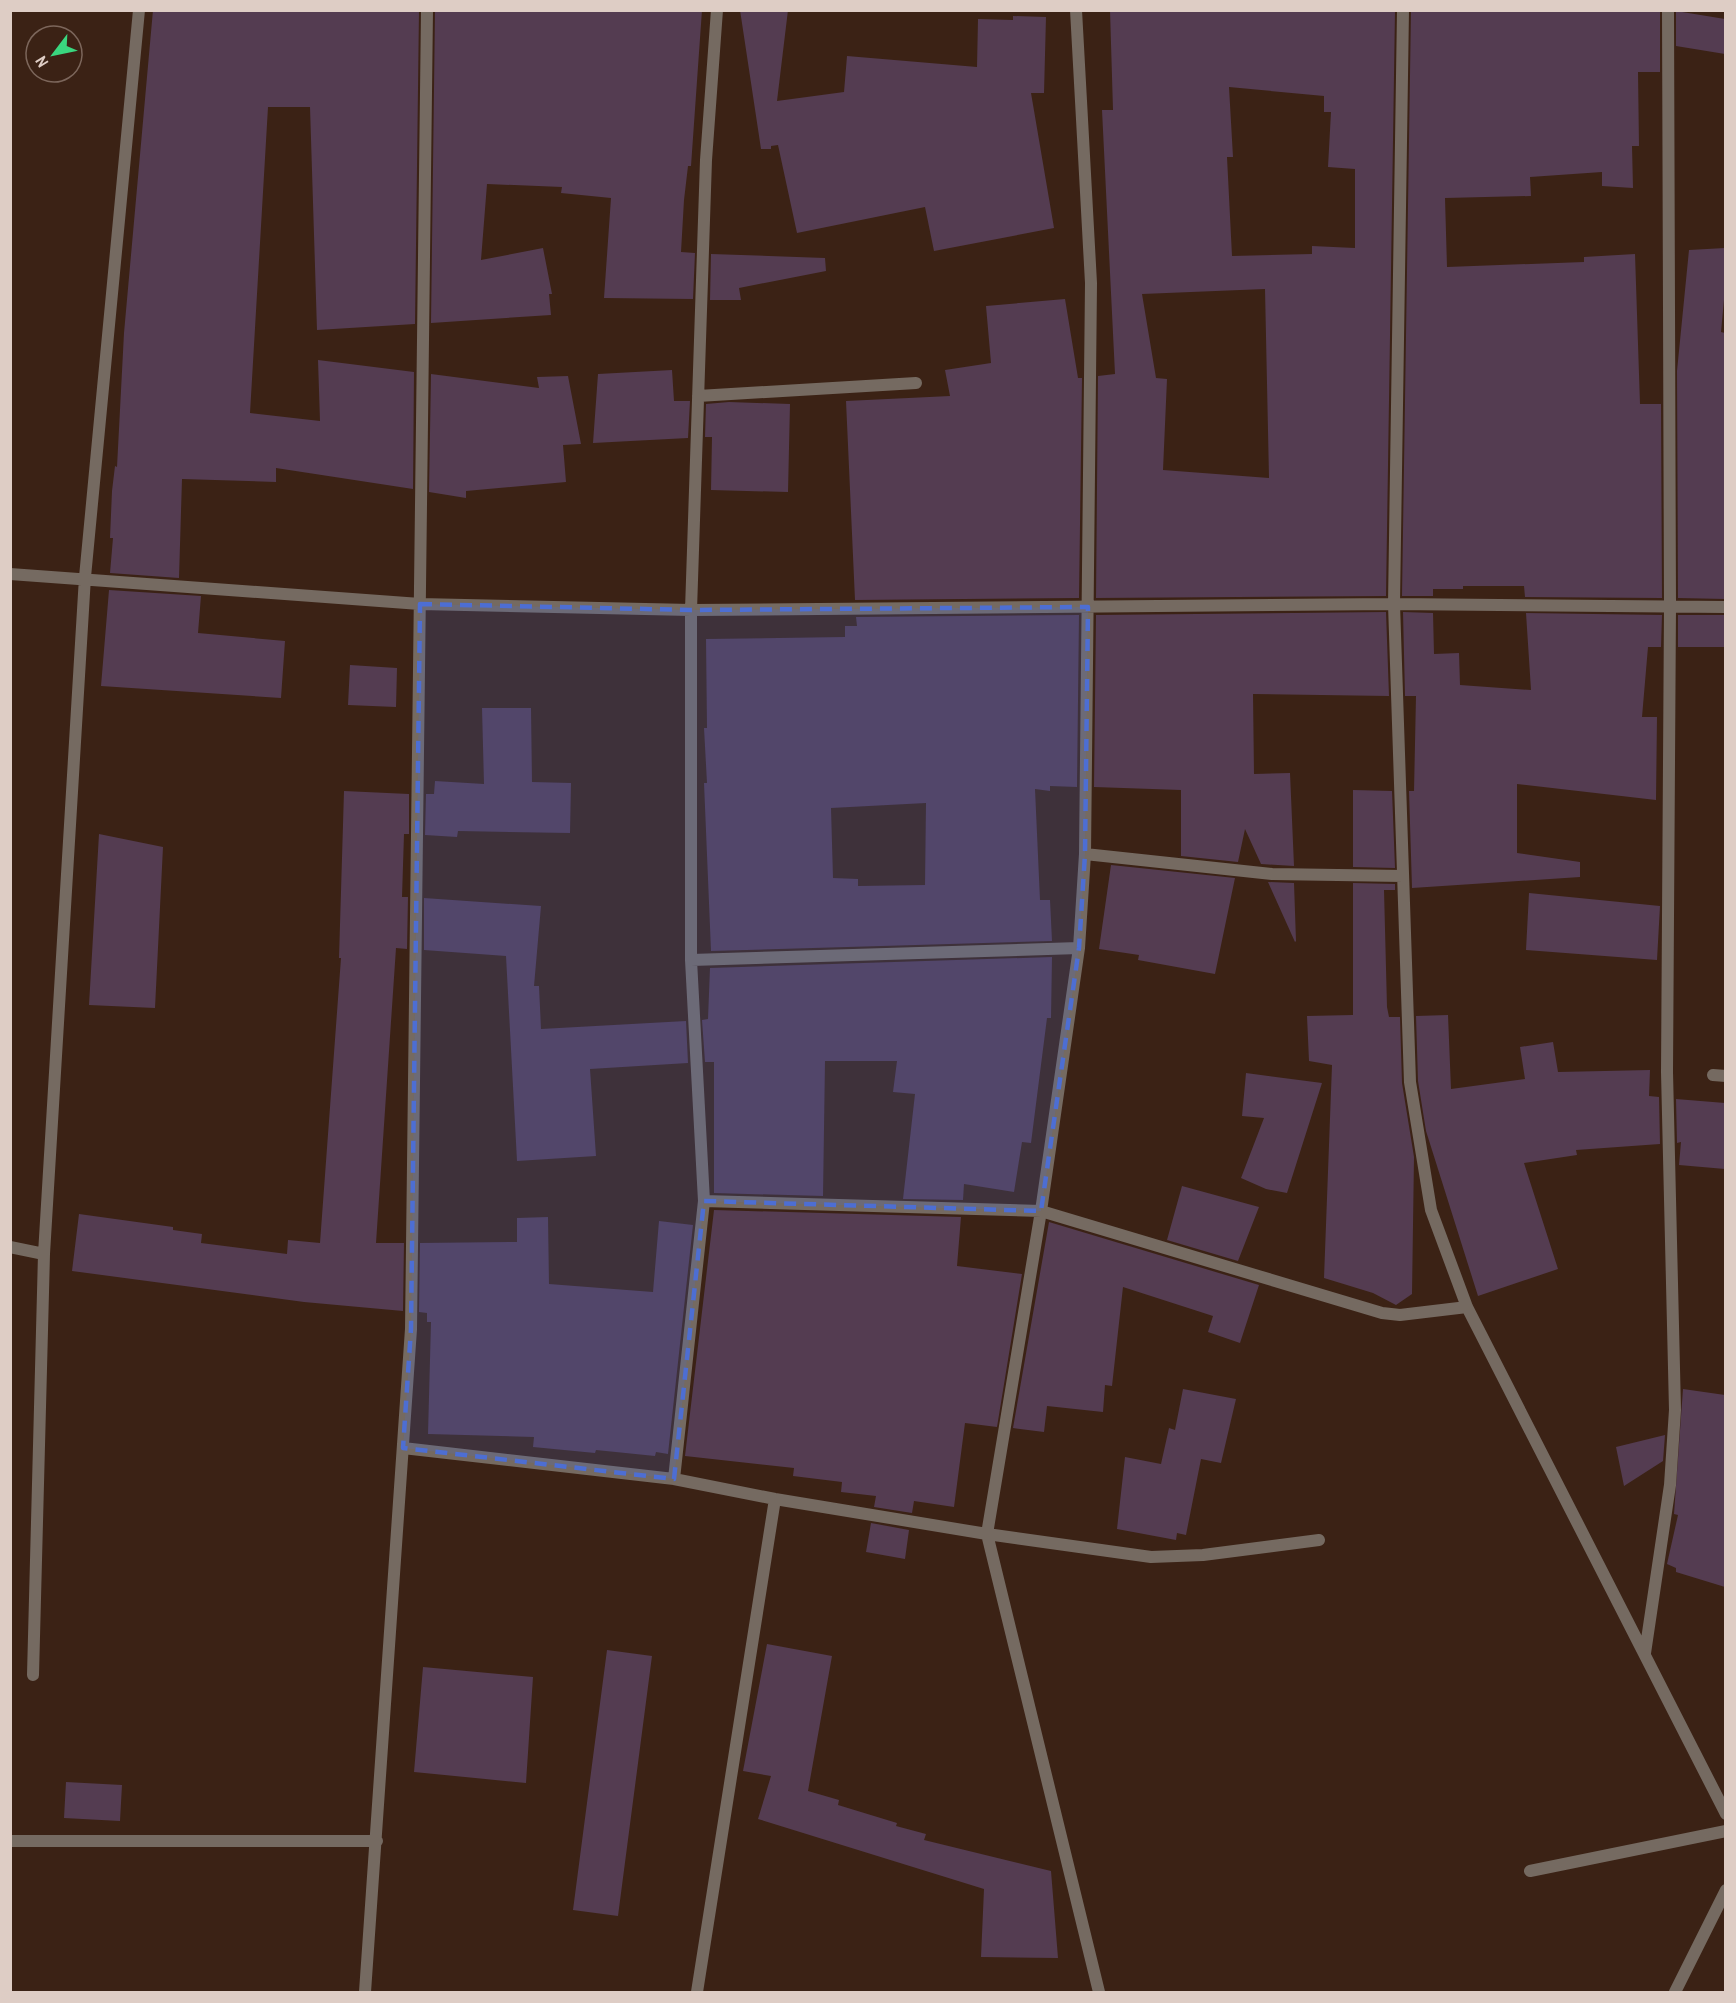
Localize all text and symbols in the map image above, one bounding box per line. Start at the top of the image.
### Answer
north arrow [24,24,84,84]
text: N [29,52,53,72]

